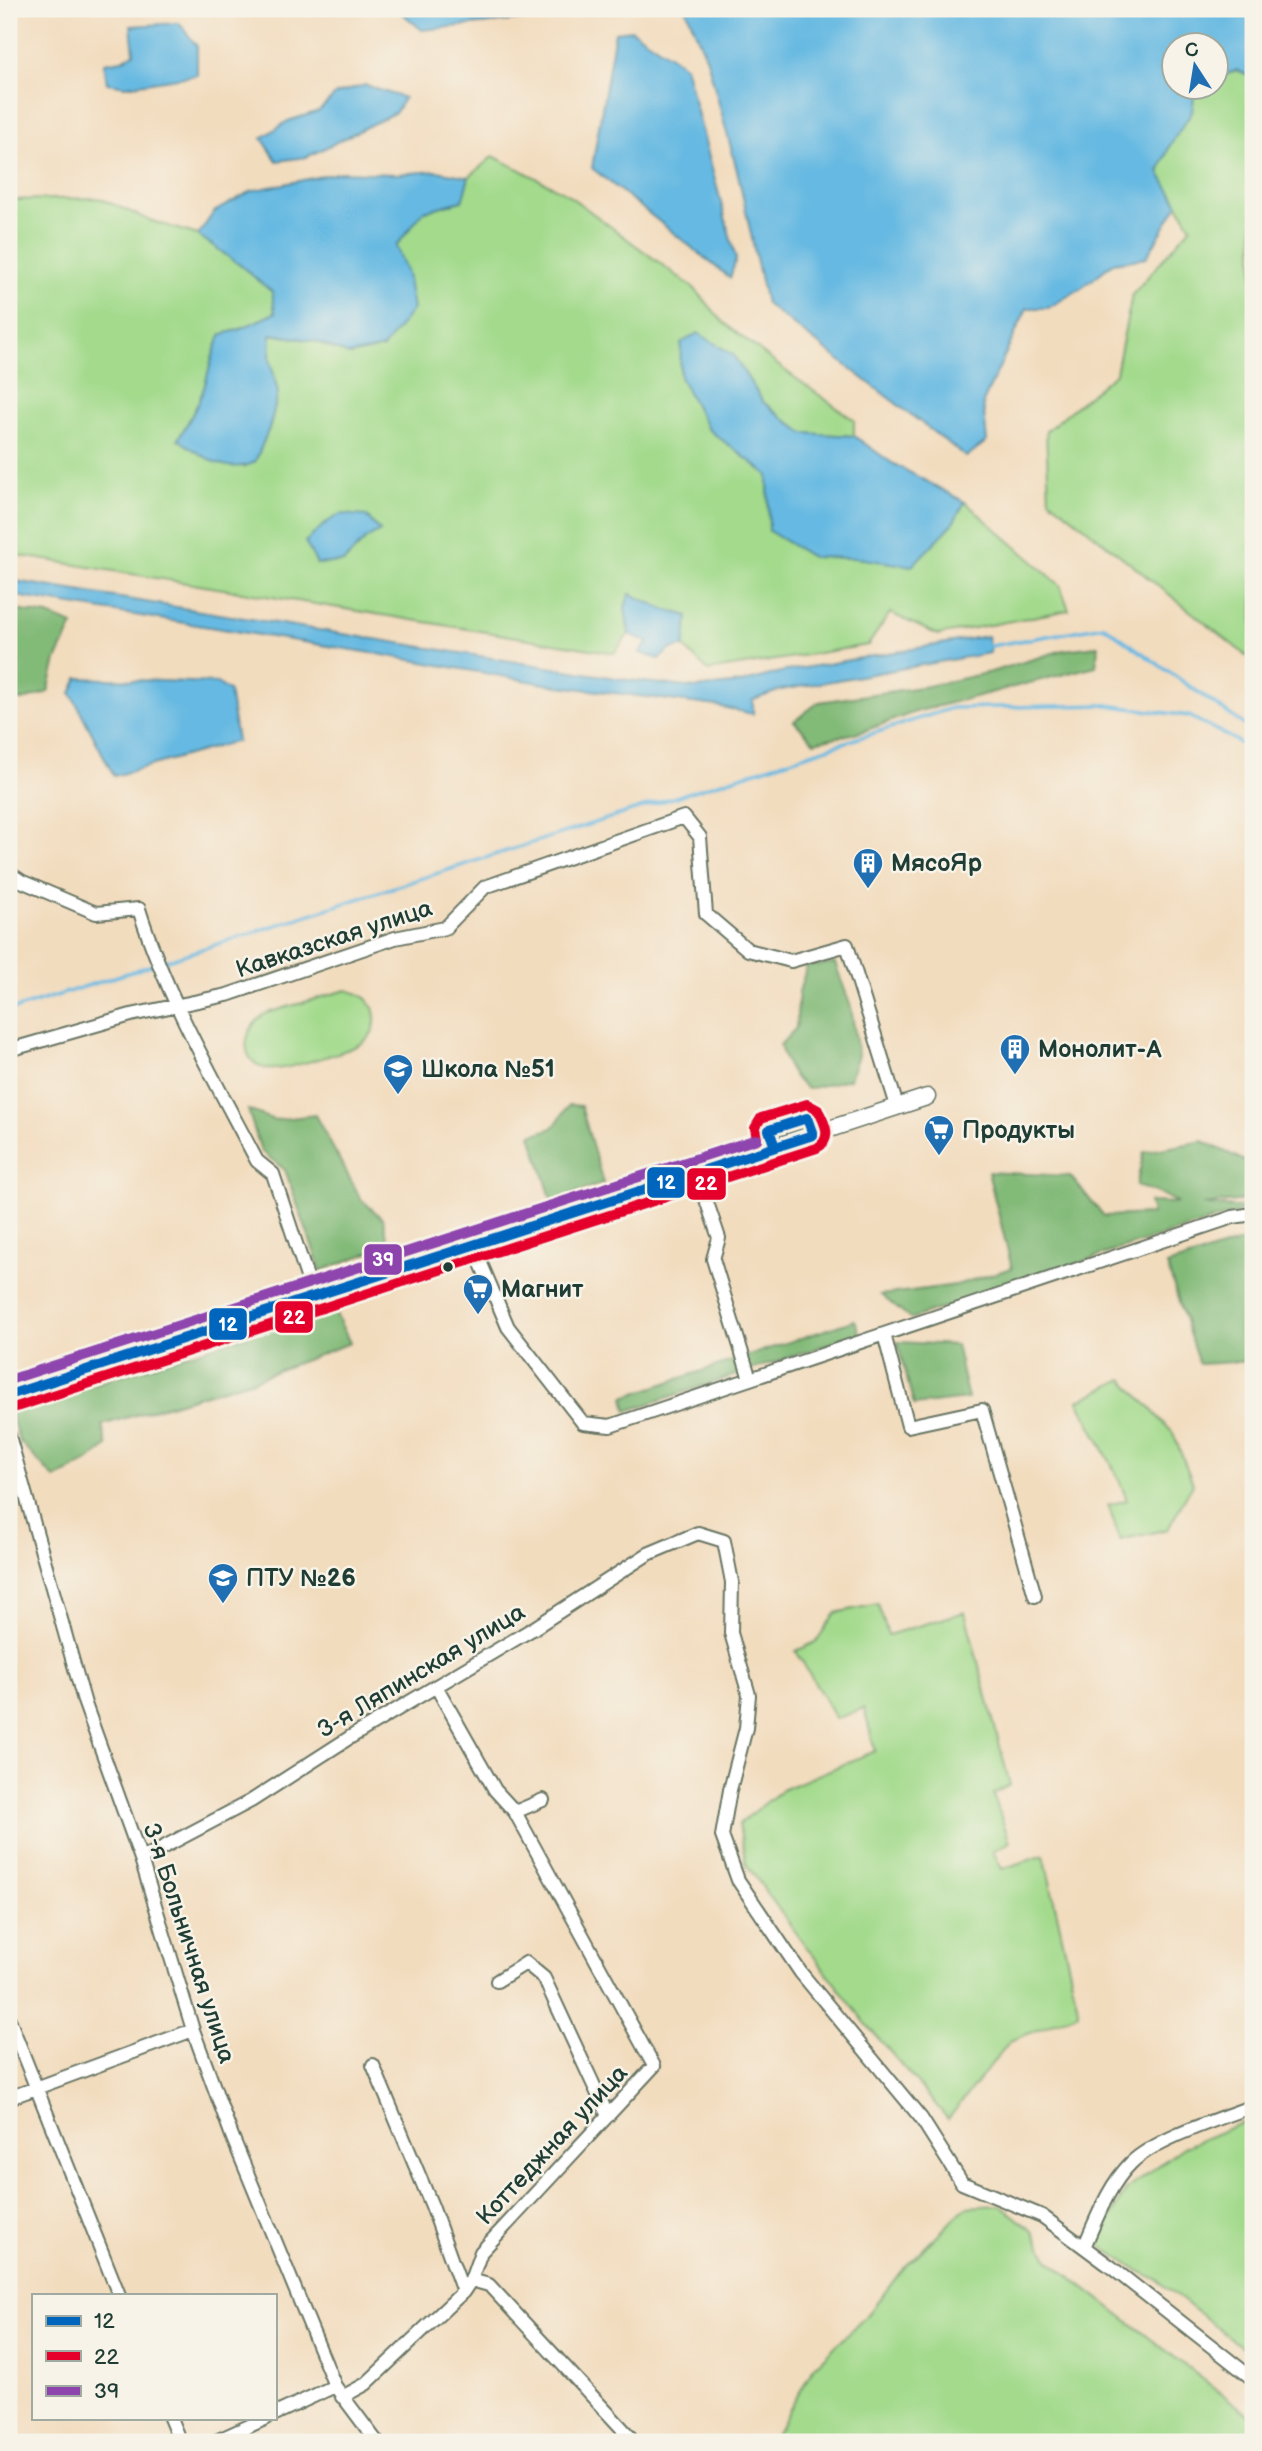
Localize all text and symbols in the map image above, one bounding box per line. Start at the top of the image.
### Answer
north arrow [1160,32,1230,102]
text: С [1183,38,1201,63]
building icon: МясоЯр [851,846,885,890]
place label: МясоЯр [891,849,982,878]
street label: Кавказская улица [232,894,436,984]
building icon: Монолит-А [998,1032,1032,1076]
place label: Монолит-А [1038,1035,1162,1064]
school or university icon: Школа №51 [381,1052,415,1096]
place label: Школа №51 [421,1055,555,1084]
supermarket icon: Продукты [922,1113,956,1157]
place label: Продукты [962,1116,1075,1145]
line badge: 12 [646,1166,686,1199]
line badge: 22 [686,1167,727,1201]
text: 12 [656,1172,676,1195]
text: 22 [695,1173,718,1196]
line badge: 39 [363,1243,403,1276]
text: 39 [372,1249,394,1272]
unlabelled marker [441,1260,455,1274]
supermarket icon: Магнит [461,1272,495,1316]
place label: Магнит [501,1275,584,1304]
line badge: 22 [274,1300,314,1334]
line badge: 12 [208,1307,248,1341]
text: 22 [283,1307,306,1330]
text: 12 [218,1314,238,1337]
school or university icon: ПТУ №26 [206,1561,240,1605]
place label: ПТУ №26 [246,1564,356,1593]
street label: 3-я Ляпинская улица [312,1597,530,1745]
street label: 3-я Больничная улица [136,1819,242,2067]
street label: Коттеджная улица [470,2059,634,2231]
legend [32,2294,276,2420]
text: 12 [94,2309,115,2334]
text: 22 [94,2345,119,2370]
text: 39 [94,2379,119,2404]

